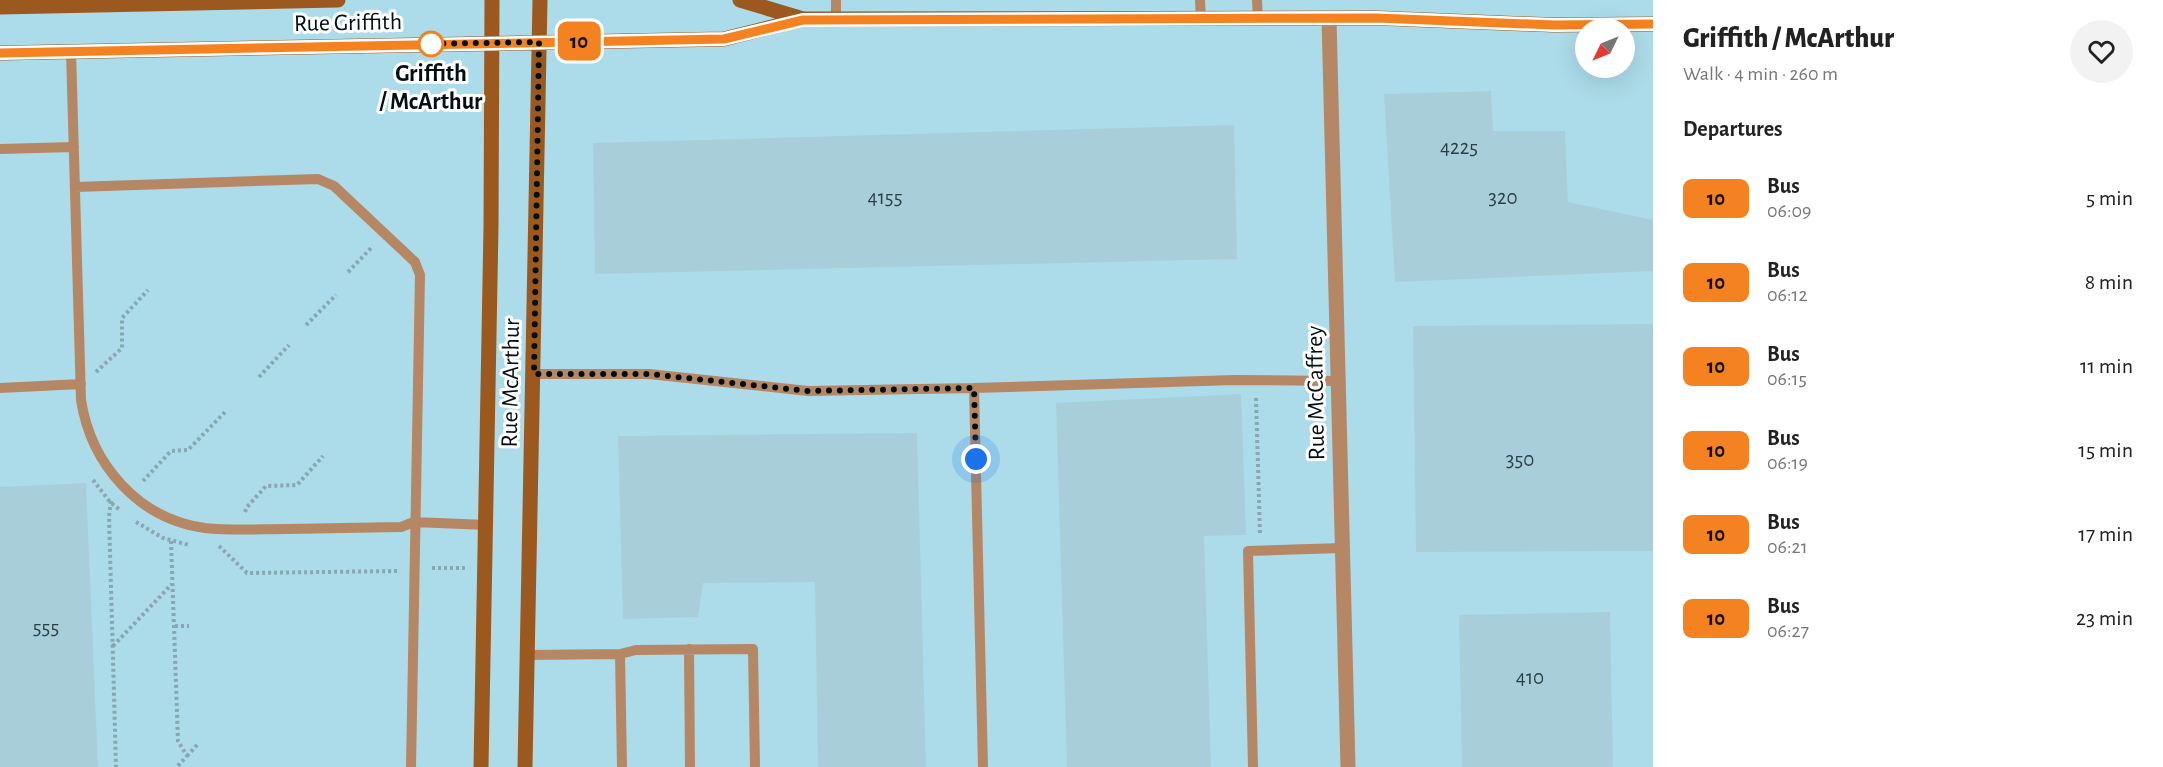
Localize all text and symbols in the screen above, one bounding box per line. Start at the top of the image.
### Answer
street label: Rue Griffith [294,10,402,36]
north arrow [1575,18,1635,78]
map controls [1575,18,1635,78]
button: heart [2070,20,2133,83]
line badge: 10 [552,22,606,60]
text: Griffith / McArthur [1683,25,1894,53]
marker: Griffith / McArthur [418,31,444,57]
text: 10 [570,31,588,52]
place label: Griffith / McArthur [379,62,483,114]
text: Walk · 4 min · 260 m [1683,64,1838,84]
text: Departures [1683,118,1783,140]
house number: 4225 [1440,137,1478,158]
text: Bus [1767,175,1800,197]
house number: 4155 [868,187,902,208]
house number: 320 [1488,187,1518,208]
text: 5 min [2086,187,2133,209]
text: 10 [1707,188,1725,209]
text: 06:09 [1767,201,1812,221]
text: Bus [1767,259,1800,281]
text: 8 min [2085,271,2133,293]
text: 10 [1707,272,1725,293]
text: 06:12 [1767,285,1808,305]
street label: Rue McArthur [498,318,524,448]
street label: Rue McCaffrey [1303,325,1329,461]
text: Bus [1767,343,1800,365]
text: 11 min [2080,355,2133,377]
text: 10 [1707,356,1725,377]
text: 06:15 [1767,369,1807,389]
text: Bus [1767,427,1800,449]
text: 15 min [2078,439,2133,461]
text: 10 [1707,440,1725,461]
your location [961,444,991,474]
house number: 350 [1506,449,1534,470]
text: 06:19 [1767,453,1808,473]
text: Bus [1767,511,1800,533]
text: 17 min [2078,523,2133,545]
text: 10 [1707,524,1725,545]
text: 06:21 [1767,537,1808,557]
text: Bus [1767,595,1800,617]
text: 23 min [2076,607,2133,629]
text: 10 [1707,608,1725,629]
house number: 555 [33,617,59,638]
text: 06:27 [1767,621,1809,641]
house number: 410 [1516,667,1544,688]

